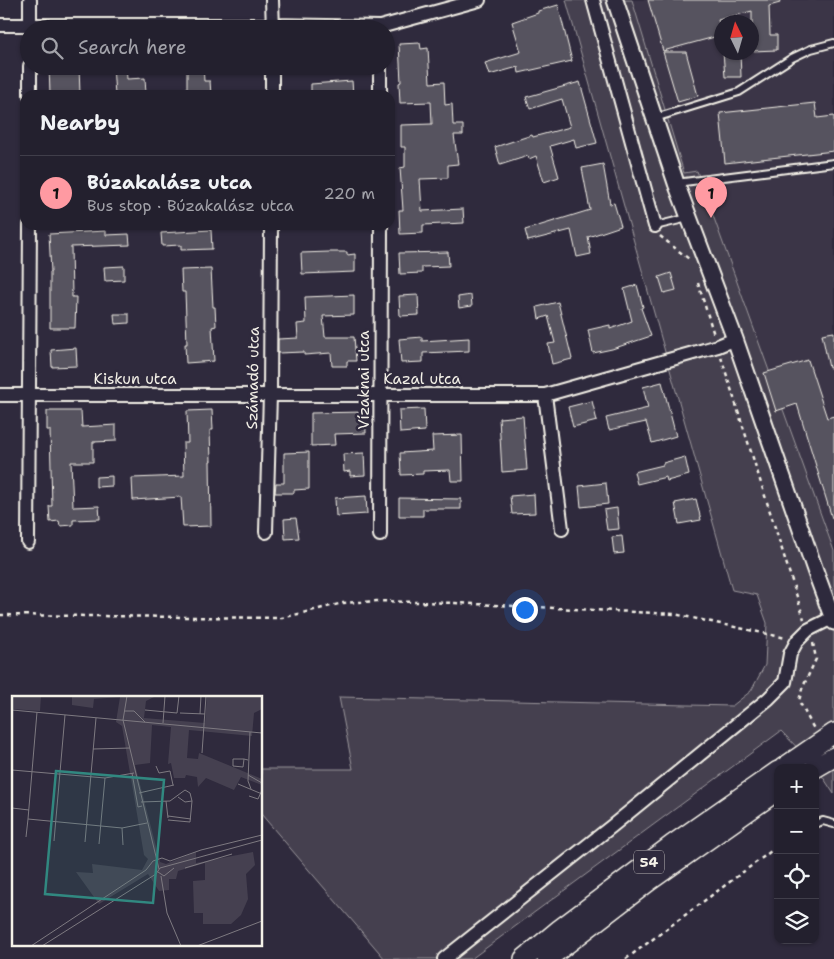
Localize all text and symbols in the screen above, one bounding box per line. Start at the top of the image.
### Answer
north arrow [714,15,759,60]
search box [20,20,395,75]
icon: search [38,34,66,62]
text: Search here [78,35,187,60]
text: Nearby [40,109,120,137]
text: Búzakalász utca [87,170,252,195]
pin: 1 [695,177,727,218]
text: 1 [52,183,60,204]
text: 220 m [323,183,375,204]
text: Bus stop · Búzakalász utca [87,195,294,216]
street label: Számadó utca [242,326,264,430]
street label: Vízaknai utca [354,330,374,430]
street label: Kiskun utca [93,369,177,389]
street label: Kazal utca [383,369,461,389]
your location [512,597,538,623]
inset map [12,696,262,946]
map controls [774,764,819,944]
button: + [774,764,819,809]
button: − [774,809,819,854]
road number: 54 [634,850,664,874]
button: locate [774,854,819,899]
button: layers [774,899,819,944]

